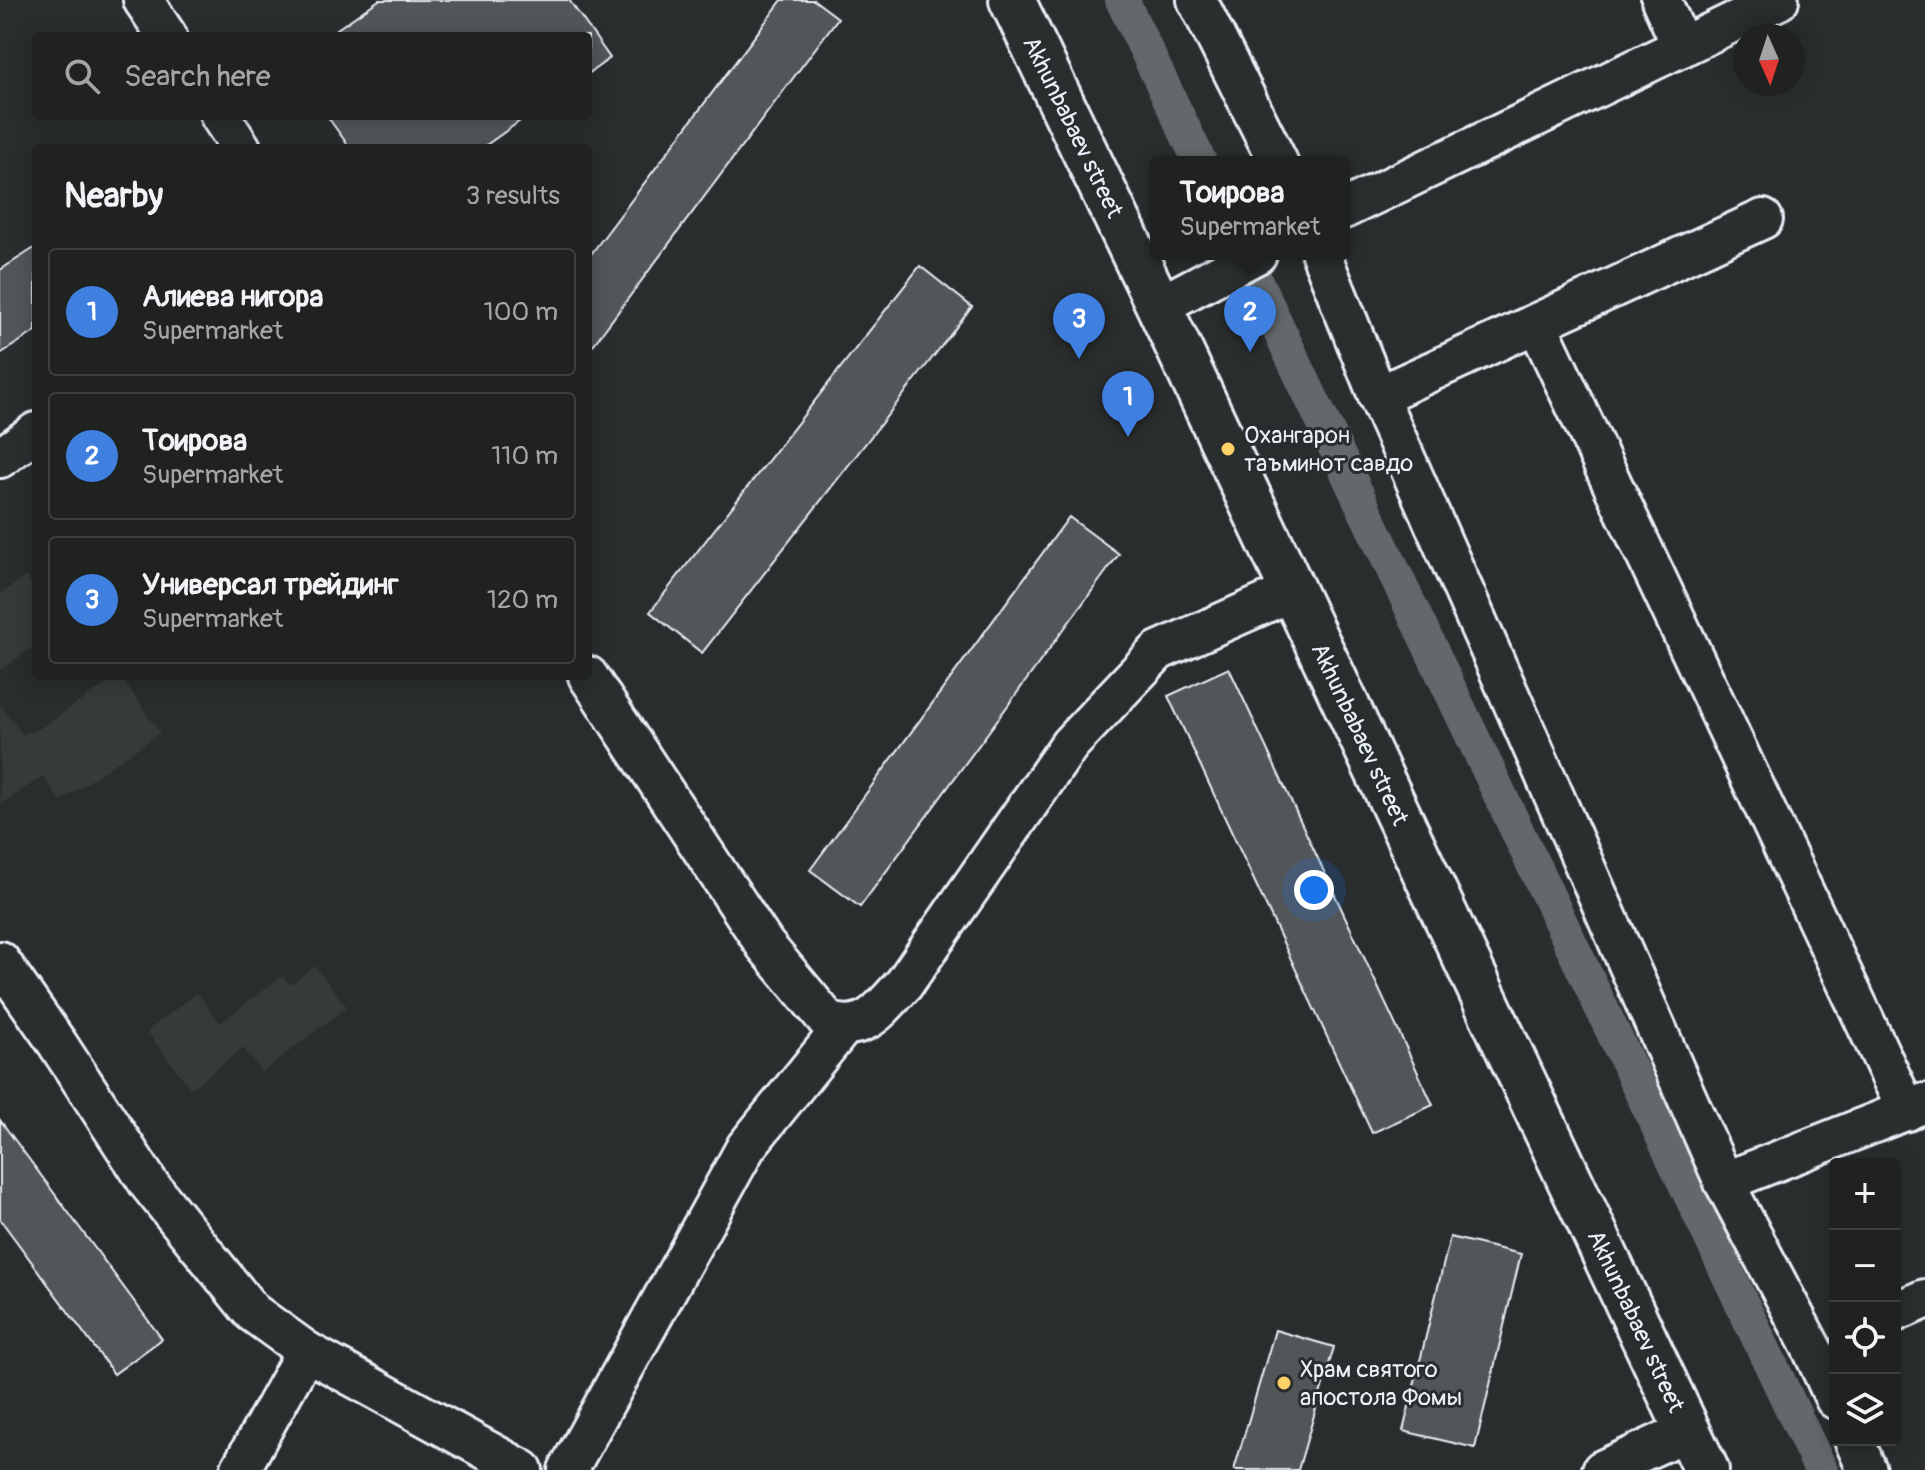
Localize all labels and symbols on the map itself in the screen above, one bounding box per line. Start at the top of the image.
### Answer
north arrow [1733,24,1805,96]
street label: Akhunbabaev street [1016,32,1129,223]
pin: 2 [1224,286,1276,352]
pin: 3 [1053,293,1105,359]
pin: 1 [1102,371,1154,437]
place label: Охангарон таъминот савдо [1244,421,1413,478]
marker: Охангарон таъминот савдо [1219,440,1237,458]
street label: Akhunbabaev street [1305,638,1415,830]
your location [1294,870,1334,910]
street label: Akhunbabaev street [1581,1225,1691,1417]
place label: Храм святого апостола Фомы [1300,1355,1462,1412]
marker: Храм святого апостола Фомы [1275,1374,1293,1392]

